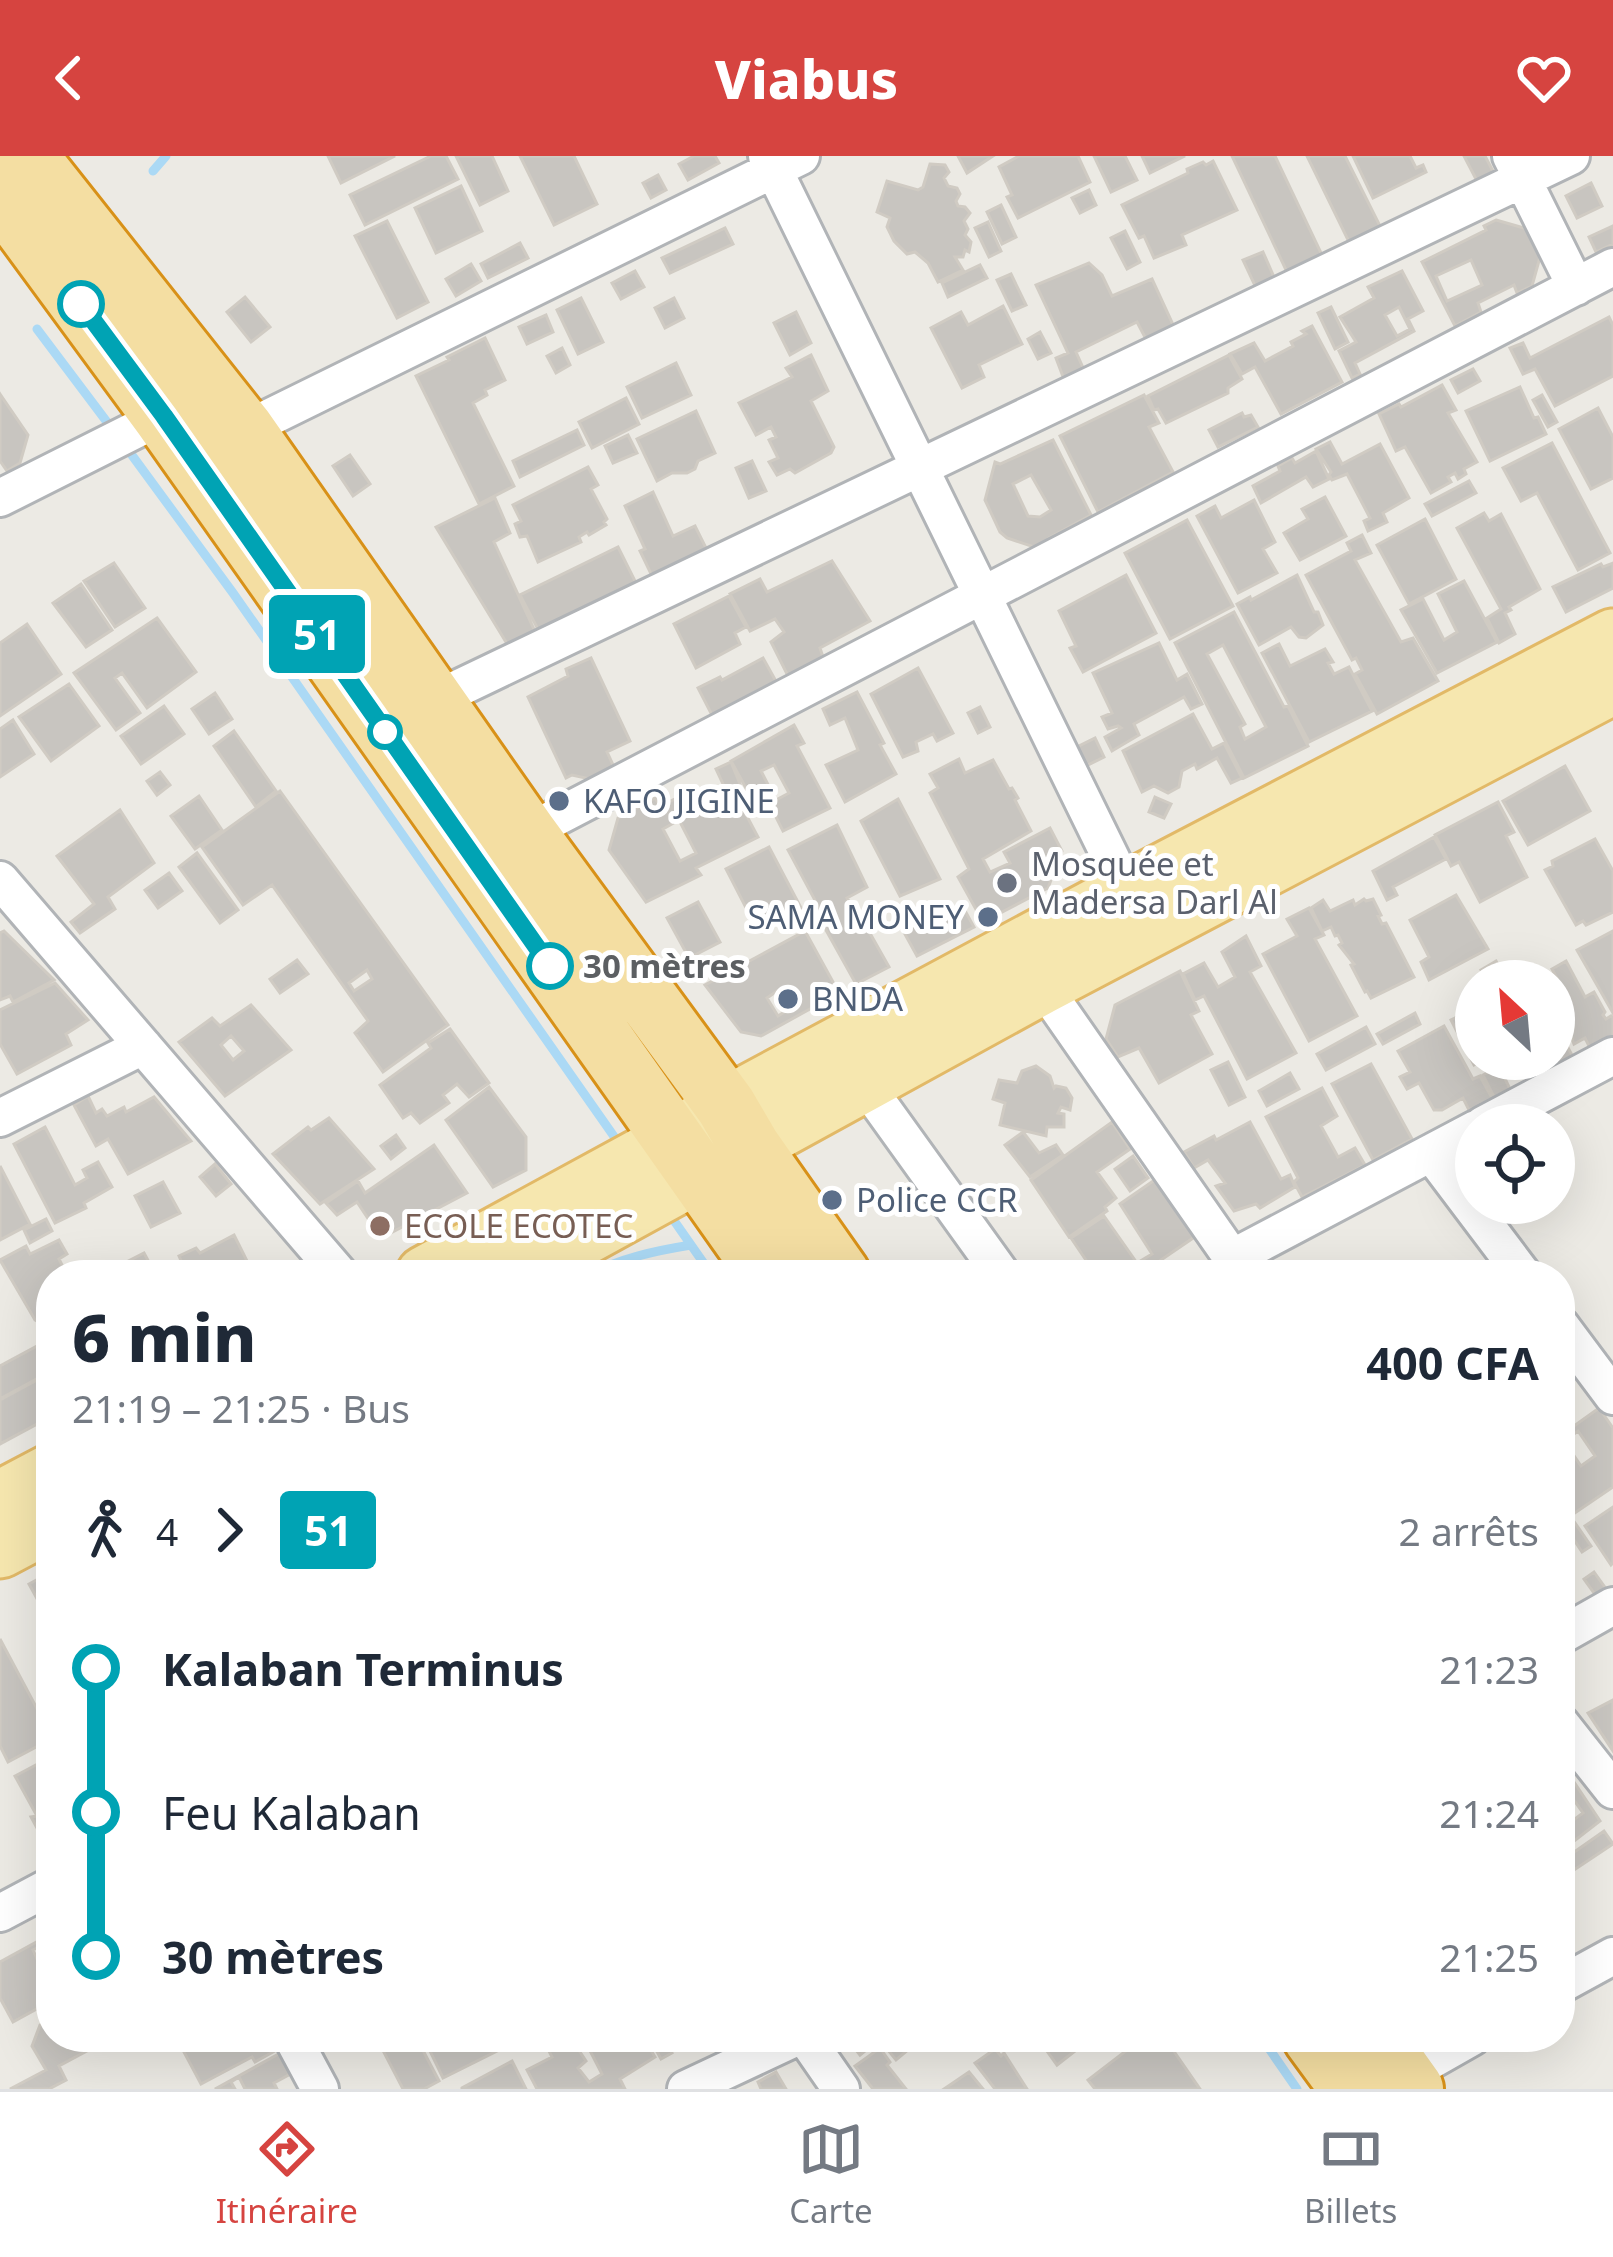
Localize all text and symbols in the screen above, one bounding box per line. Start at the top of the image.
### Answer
text: Viabus [715,41,898,115]
icon: back [36,45,102,111]
icon: heart [1511,45,1577,111]
unlabelled marker [59,282,103,326]
line badge: 51 [263,595,371,673]
text: 51 [293,605,341,662]
unlabelled marker [369,716,401,748]
place label: KAFO JIGINE [583,778,775,823]
marker: KAFO JIGINE [546,788,572,814]
place label: Mosquée et Madersa Darl Al [1031,841,1278,924]
marker: Mosquée et Madersa Darl Al [994,870,1020,896]
place label: SAMA MONEY [747,894,964,939]
marker: SAMA MONEY [975,904,1001,930]
place label: 30 mètres [583,943,746,988]
marker: 30 mètres [528,944,572,988]
north arrow [1455,960,1575,1080]
map controls [1455,960,1575,1224]
place label: BNDA [812,976,904,1021]
marker: BNDA [775,986,801,1012]
button: locate [1455,1104,1575,1224]
place label: Police CCR [856,1177,1018,1222]
marker: Police CCR [819,1187,845,1213]
place label: ECOLE ECOTEC [404,1203,633,1248]
marker: ECOLE ECOTEC [367,1213,393,1239]
text: 6 min [72,1291,256,1381]
text: 400 CFA [1366,1332,1539,1393]
text: 21:19 – 21:25 · Bus [72,1381,410,1434]
icon: walk [72,1497,138,1563]
icon: forward [196,1497,262,1563]
text: 51 [304,1501,352,1558]
text: 4 [156,1504,178,1557]
text: 2 arrêts [1398,1504,1539,1557]
text: Kalaban Terminus [162,1638,564,1699]
text: 21:23 [1439,1642,1539,1695]
text: Feu Kalaban [162,1782,421,1843]
text: 21:24 [1439,1786,1539,1839]
text: 30 mètres [162,1926,384,1987]
text: 21:25 [1439,1930,1539,1983]
tab: Itinéraire [216,2116,358,2233]
tab: Carte [789,2116,873,2233]
tab: Billets [1304,2116,1397,2233]

